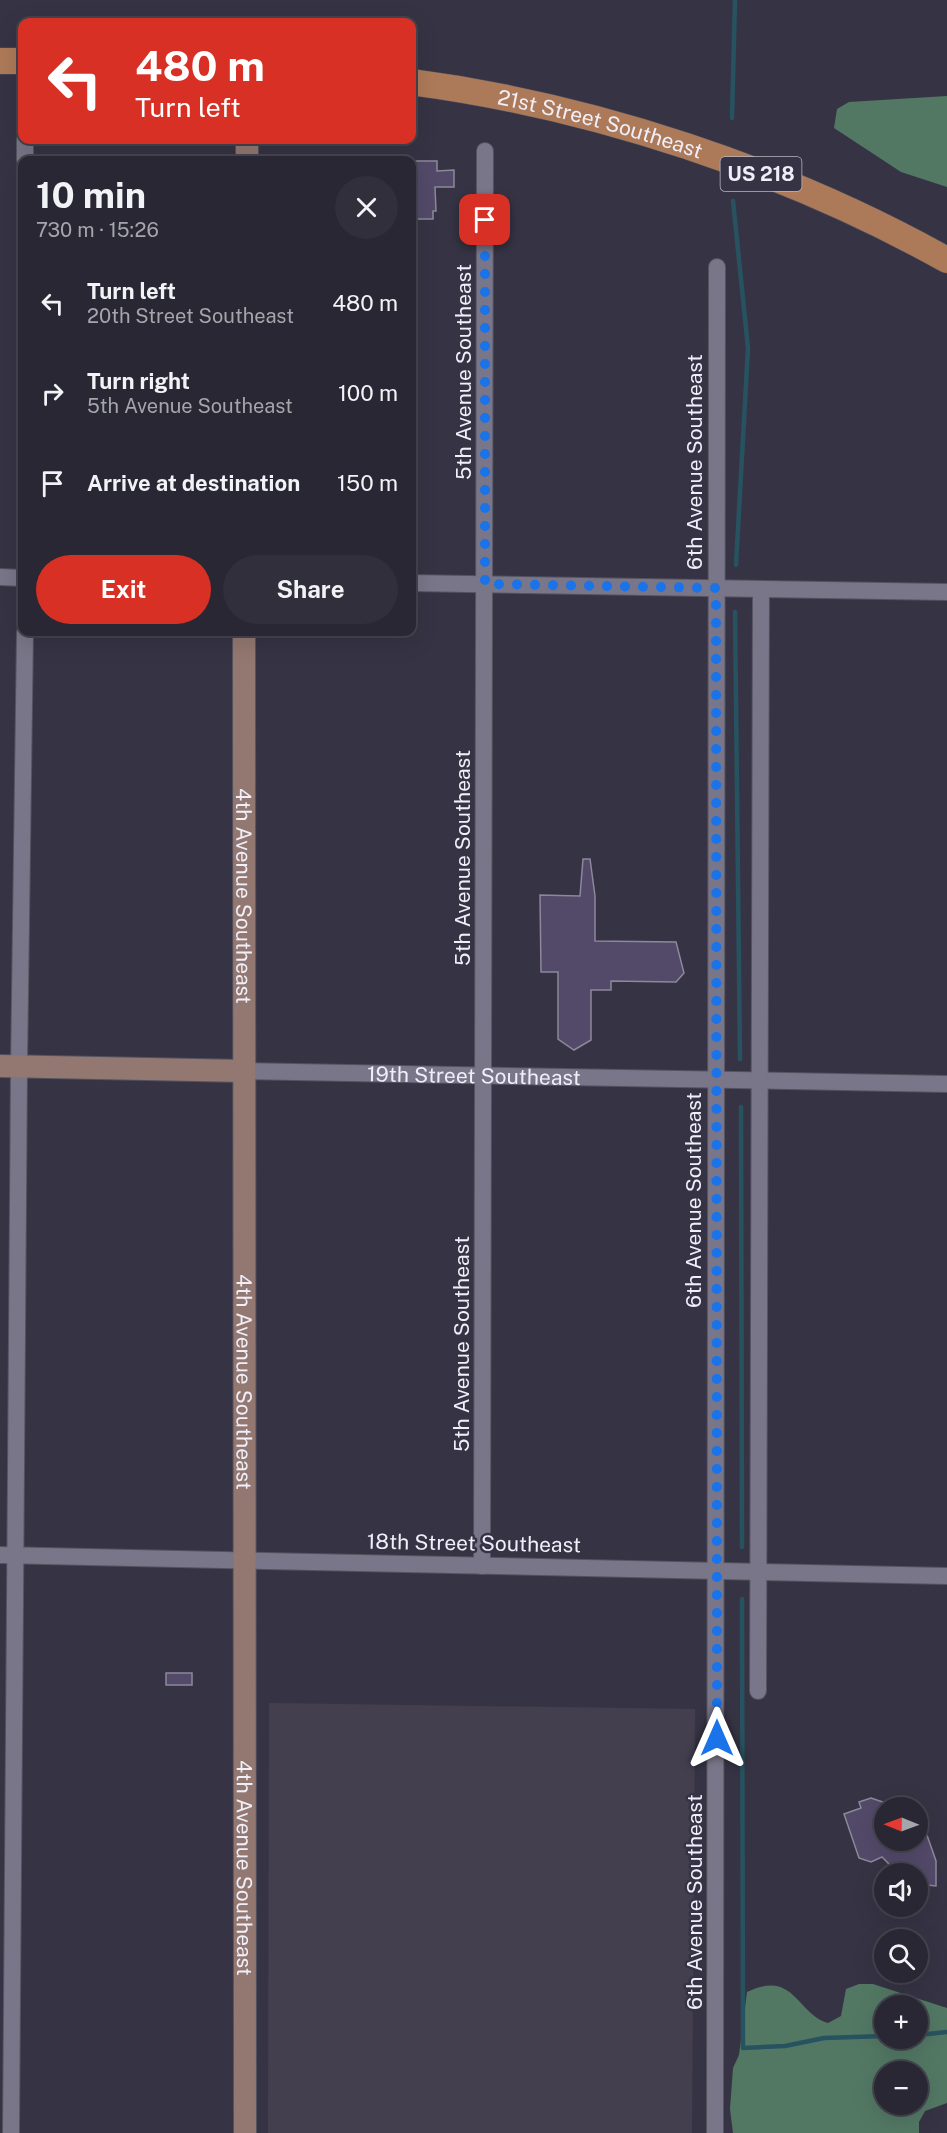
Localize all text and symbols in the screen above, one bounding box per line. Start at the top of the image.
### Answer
text: 480 m [135,41,265,90]
icon: left [36,42,114,120]
street label: 21st Street Southeast [496,84,706,163]
text: Turn left [135,91,241,123]
road number: US 218 [720,157,801,191]
text: 10 min [36,174,146,216]
button: close [335,176,398,239]
pin [459,194,510,245]
icon: arrive [468,203,501,236]
text: 730 m · 15:26 [36,218,159,242]
street label: 5th Avenue Southeast [451,264,476,480]
text: Turn left [87,278,176,304]
icon: left [36,287,69,320]
text: 480 m [332,290,398,316]
text: 20th Street Southeast [87,304,294,328]
street label: 6th Avenue Southeast [682,354,707,570]
text: Turn right [87,368,190,394]
icon: right [36,377,69,410]
text: 100 m [338,380,398,406]
text: 5th Avenue Southeast [87,394,293,418]
icon: arrive [36,467,69,500]
text: Arrive at destination [87,470,300,496]
text: 150 m [337,470,398,496]
button: Exit [36,555,211,624]
button: Share [223,555,398,624]
street label: 5th Avenue Southeast [450,750,475,966]
street label: 4th Avenue Southeast [232,788,257,1004]
street label: 19th Street Southeast [367,1061,581,1090]
street label: 6th Avenue Southeast [681,1092,706,1308]
street label: 5th Avenue Southeast [449,1236,474,1452]
street label: 4th Avenue Southeast [232,1274,257,1490]
street label: 18th Street Southeast [367,1529,581,1557]
position arrow [685,1706,749,1770]
street label: 4th Avenue Southeast [232,1760,257,1976]
street label: 6th Avenue Southeast [682,1794,707,2010]
north arrow [874,1797,928,1851]
map controls [874,1797,928,2115]
button: sound [874,1863,928,1917]
button: search [874,1929,928,1983]
button: + [874,1995,928,2049]
button: − [874,2061,928,2115]

